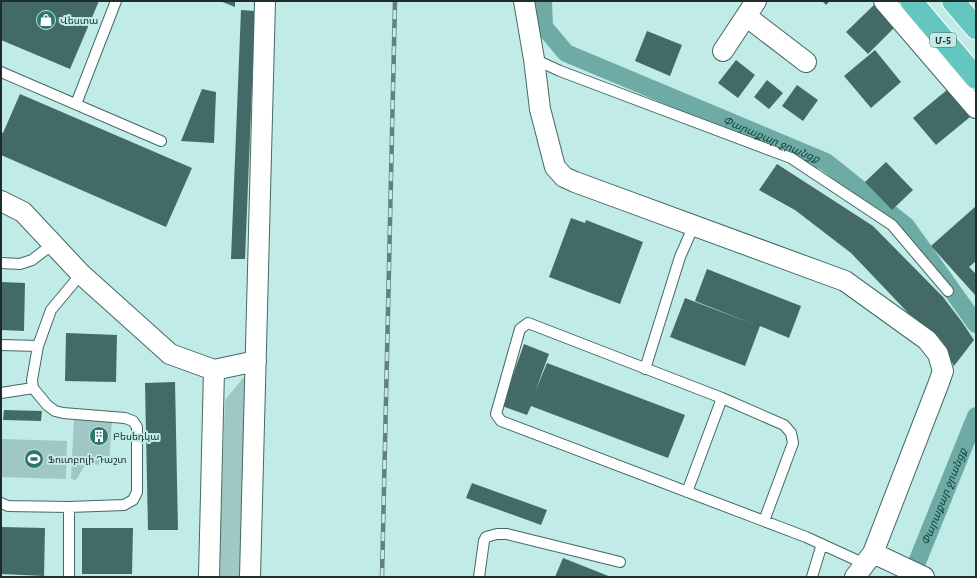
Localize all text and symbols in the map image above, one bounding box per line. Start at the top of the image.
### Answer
shop icon: Վեստա [35,9,57,31]
place label: Վեստա [60,13,98,28]
road number: Մ-5 [930,33,956,47]
water label: Փարաքար ջրանցք [721,112,823,167]
building icon: Բեսեդկա [88,425,110,447]
place label: Բեսեդկա [113,429,159,444]
water label: Փարաքար ջրանցք [917,445,971,547]
sports icon: Ֆուտբոլի Դաշտ [23,448,45,470]
place label: Ֆուտբոլի Դաշտ [48,452,127,467]

